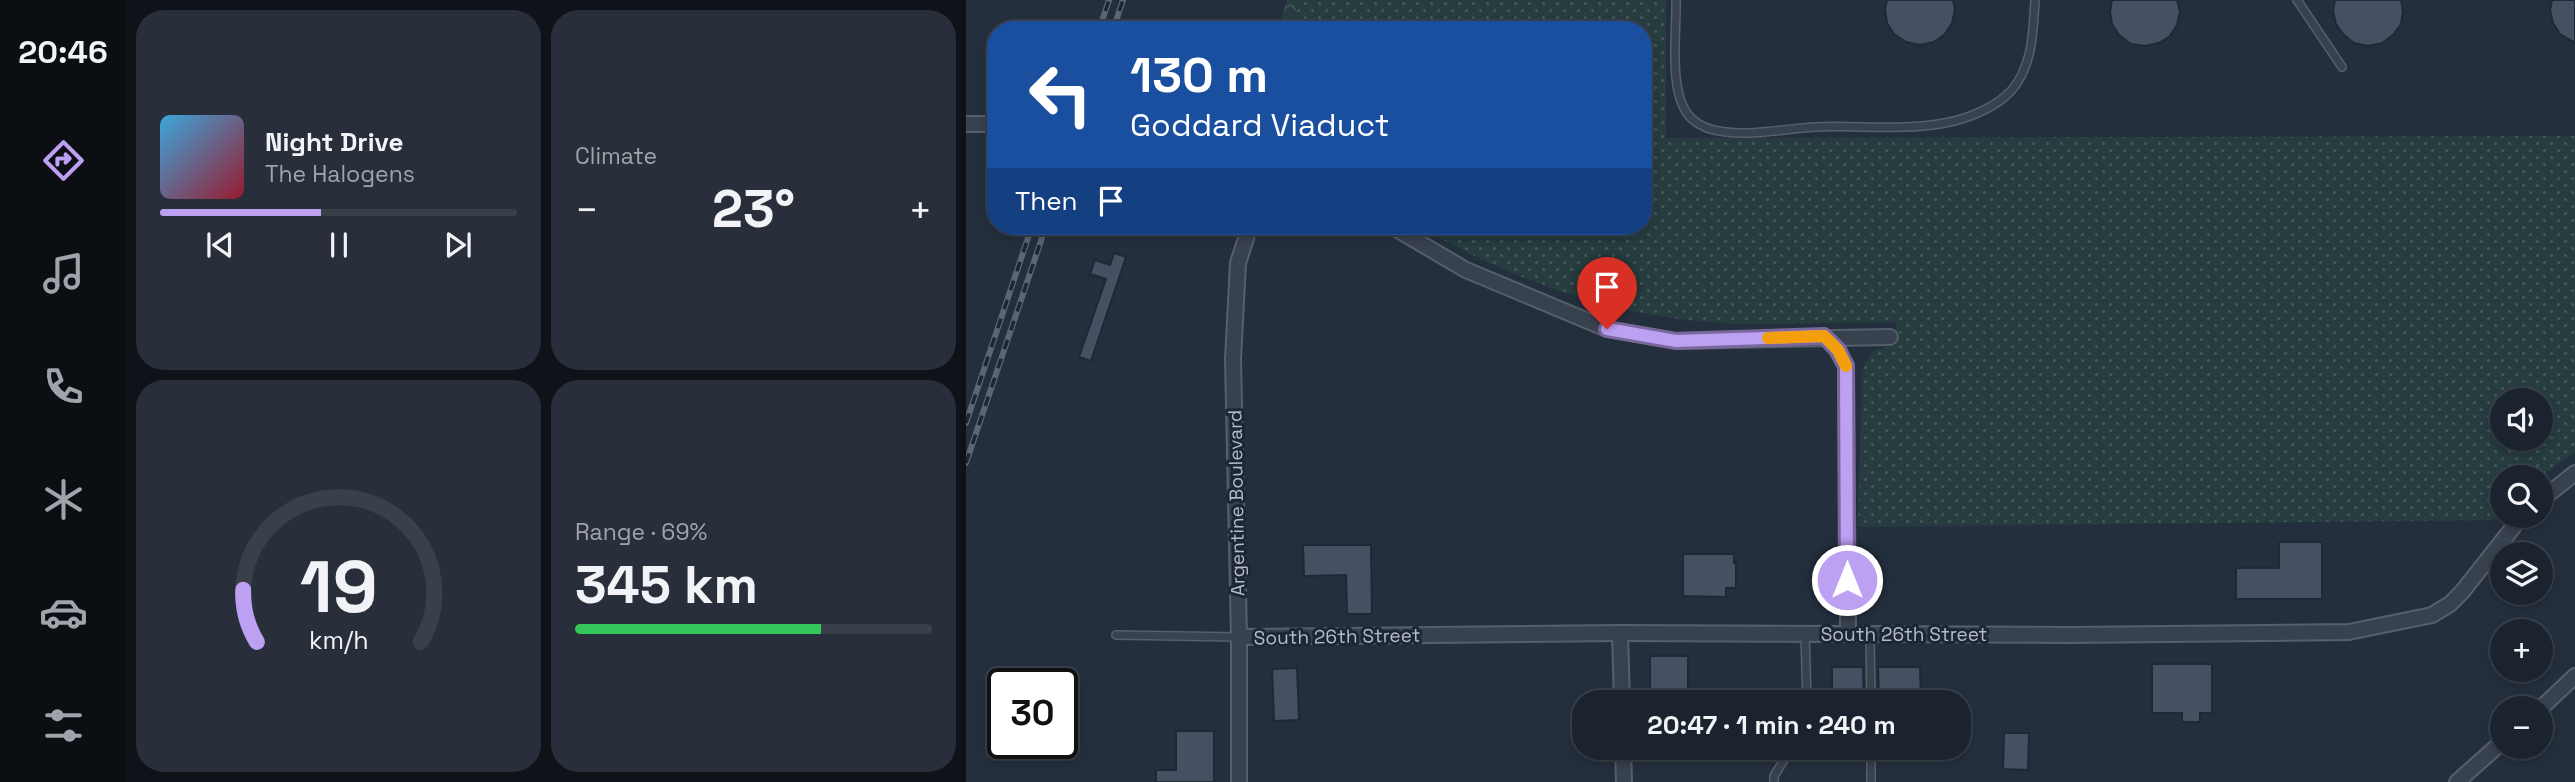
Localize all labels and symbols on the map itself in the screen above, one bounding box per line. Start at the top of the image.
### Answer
pin [1577,257,1637,329]
street label: Argentine Boulevard [1222,410,1251,596]
position arrow [1810,543,1884,617]
street label: South 26th Street [1821,622,1987,647]
street label: South 26th Street [1253,623,1421,650]
speed limit sign: 30 [987,668,1078,759]

